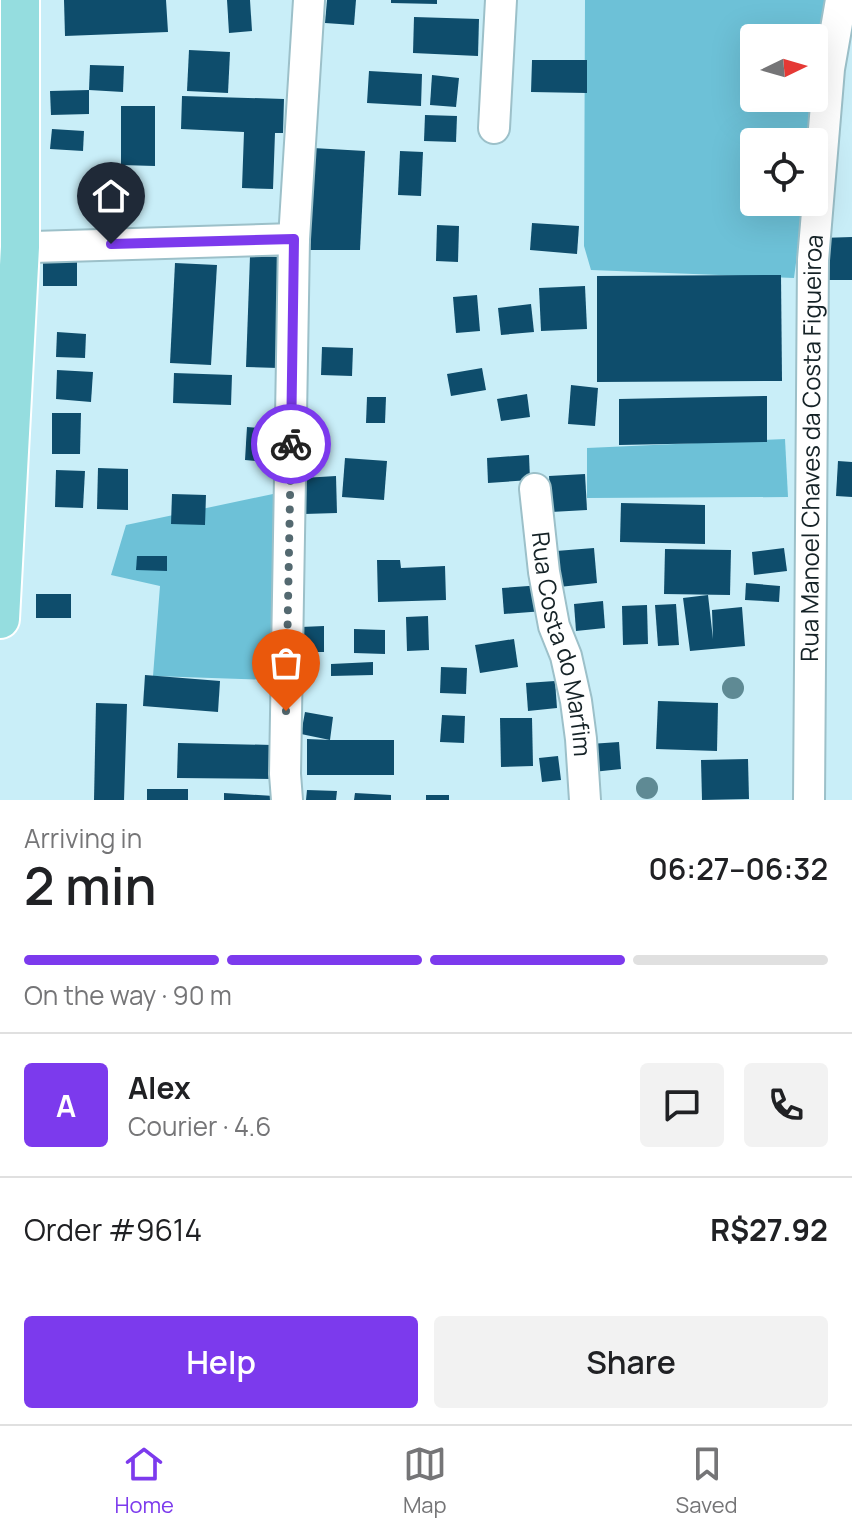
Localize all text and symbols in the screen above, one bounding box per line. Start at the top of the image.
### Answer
north arrow [740,24,828,112]
map controls [740,24,828,216]
button: locate [740,128,828,216]
pin [77,162,145,244]
icon: home [89,174,133,218]
street label: Rua Manoel Chaves da Costa Figueiroa [792,233,830,662]
courier [251,404,331,484]
icon: bike [269,422,313,466]
street label: Rua Costa do Marfim [525,530,600,758]
pin [252,629,320,711]
icon: bag [264,641,308,685]
text: Arriving in [24,820,142,856]
text: 06:27–06:32 [648,848,828,889]
text: 2 min [24,850,157,921]
text: On the way · 90 m [24,977,232,1013]
button: chat [640,1063,724,1147]
button: phone [744,1063,828,1147]
text: Alex [128,1067,191,1108]
text: A [56,1085,76,1126]
text: Courier · 4.6 [128,1108,271,1144]
text: Order #9614 [24,1209,202,1250]
text: R$27.92 [710,1209,828,1250]
button: Help [24,1316,418,1408]
button: Share [434,1316,828,1408]
tab: Home [114,1442,174,1520]
tab: Map [403,1442,447,1520]
tab: Saved [676,1442,738,1520]

